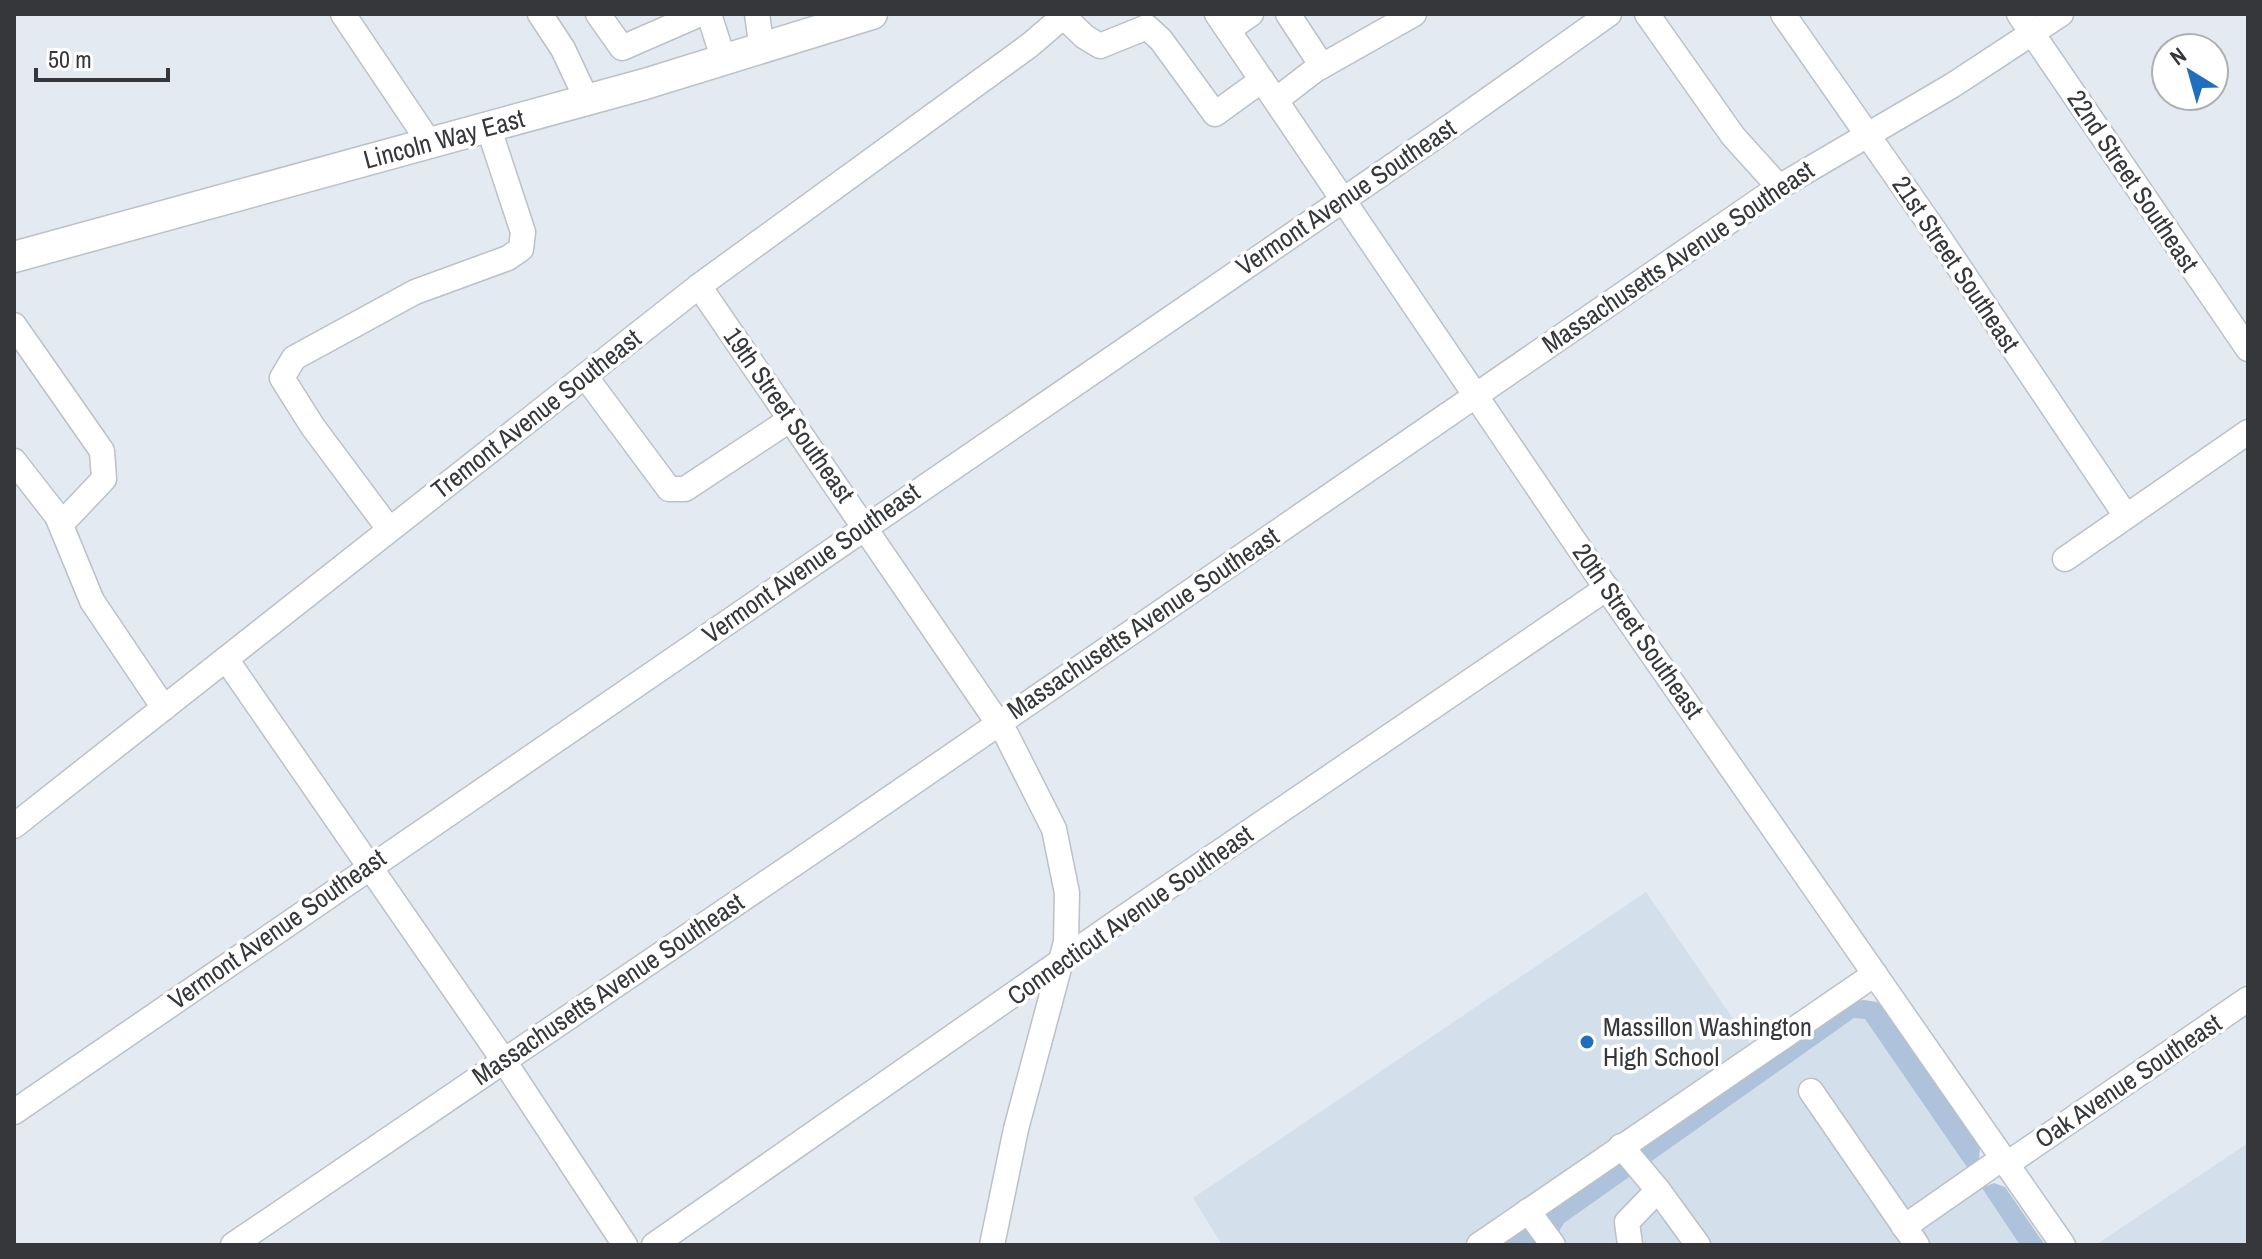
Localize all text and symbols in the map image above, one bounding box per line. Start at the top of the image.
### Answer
scale bar [36,32,168,82]
north arrow [2150,32,2230,112]
text: N [2164,40,2192,72]
text: 50 m [48,43,92,75]
street label: 22nd Street Southeast [2060,83,2207,279]
street label: Lincoln Way East [360,100,528,177]
street label: Vermont Avenue Southeast [1229,110,1463,283]
street label: Massachusetts Avenue Southeast [1535,152,1821,361]
street label: 21st Street Southeast [1885,169,2028,359]
street label: 19th Street Southeast [716,320,863,509]
street label: Tremont Avenue Southeast [424,321,648,507]
street label: Vermont Avenue Southeast [695,474,926,651]
street label: Massachusetts Avenue Southeast [1000,518,1286,727]
street label: 20th Street Southeast [1565,536,1712,725]
street label: Connecticut Avenue Southeast [1000,816,1260,1013]
street label: Vermont Avenue Southeast [161,840,392,1017]
street label: Massachusetts Avenue Southeast [465,884,751,1093]
street label: Oak Avenue Southeast [2028,1005,2228,1156]
place label: Massillon Washington High School [1603,1009,1812,1074]
marker: Massillon Washington High School [1578,1033,1596,1051]

